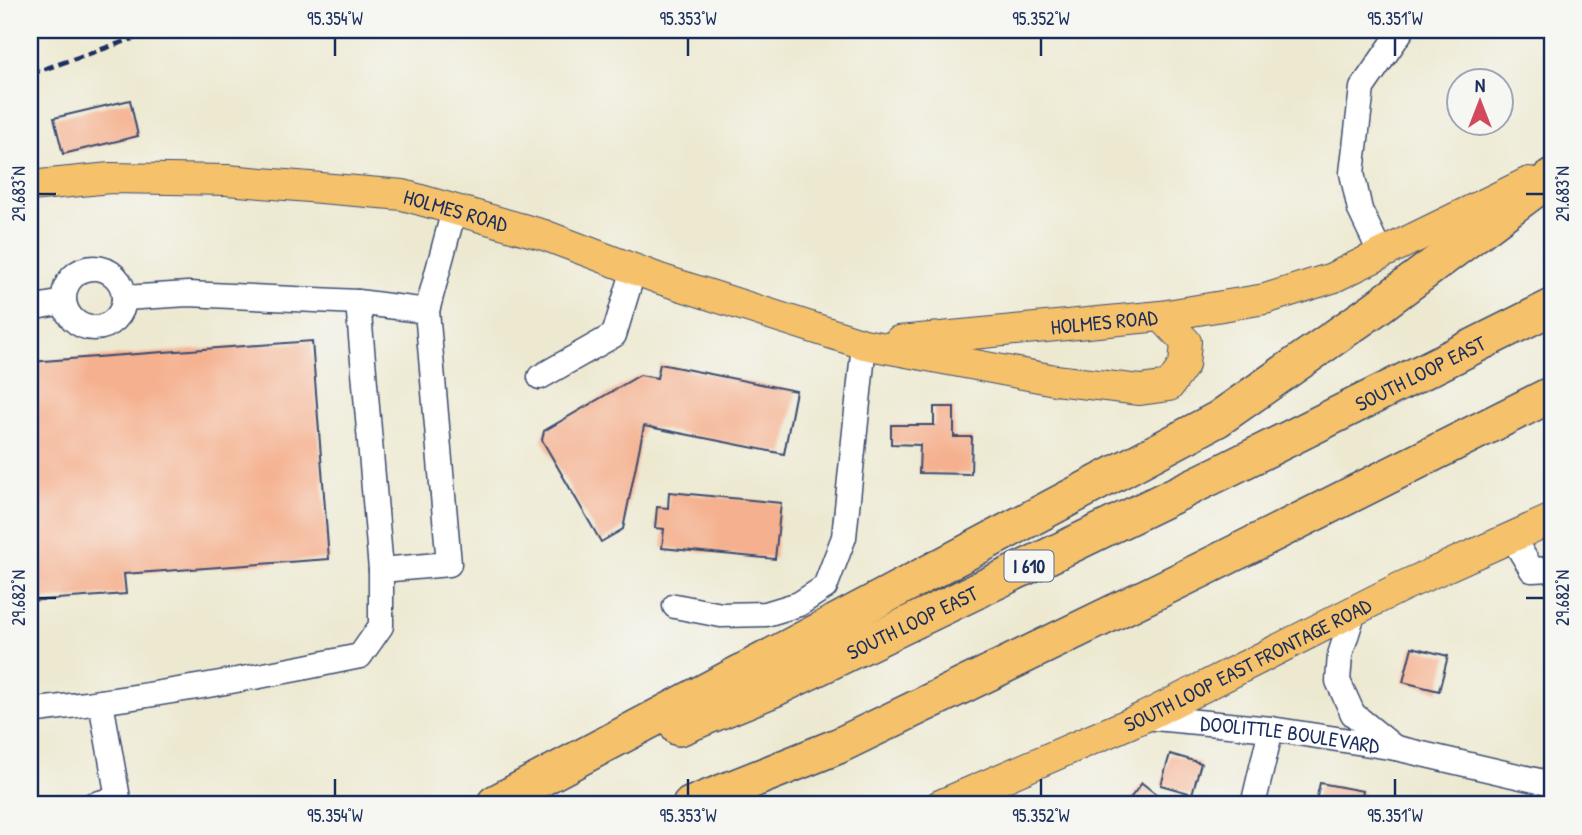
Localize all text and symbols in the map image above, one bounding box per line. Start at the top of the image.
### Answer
text: 95.354°W [307,6,363,31]
text: 95.353°W [659,6,717,31]
text: 95.352°W [1012,6,1070,31]
text: 95.351°W [1367,6,1423,31]
north arrow [1446,66,1516,136]
text: N [1475,72,1485,98]
text: 29.683°N [6,166,31,222]
text: 29.683°N [1550,166,1575,222]
street label: HOLMES ROAD [400,181,511,239]
street label: HOLMES ROAD [1049,302,1159,341]
street label: SOUTH LOOP EAST [1350,328,1491,418]
road number: I 610 [1004,551,1054,582]
text: 29.682°N [6,570,31,626]
text: 29.682°N [1550,570,1575,626]
street label: SOUTH LOOP EAST [842,578,983,666]
street label: SOUTH LOOP EAST FRONTAGE ROAD [1119,590,1376,739]
street label: DOOLITTLE BOULEVARD [1199,708,1382,760]
text: 95.354°W [307,803,363,828]
text: 95.353°W [659,803,717,828]
text: 95.352°W [1012,803,1070,828]
text: 95.351°W [1367,803,1423,828]

